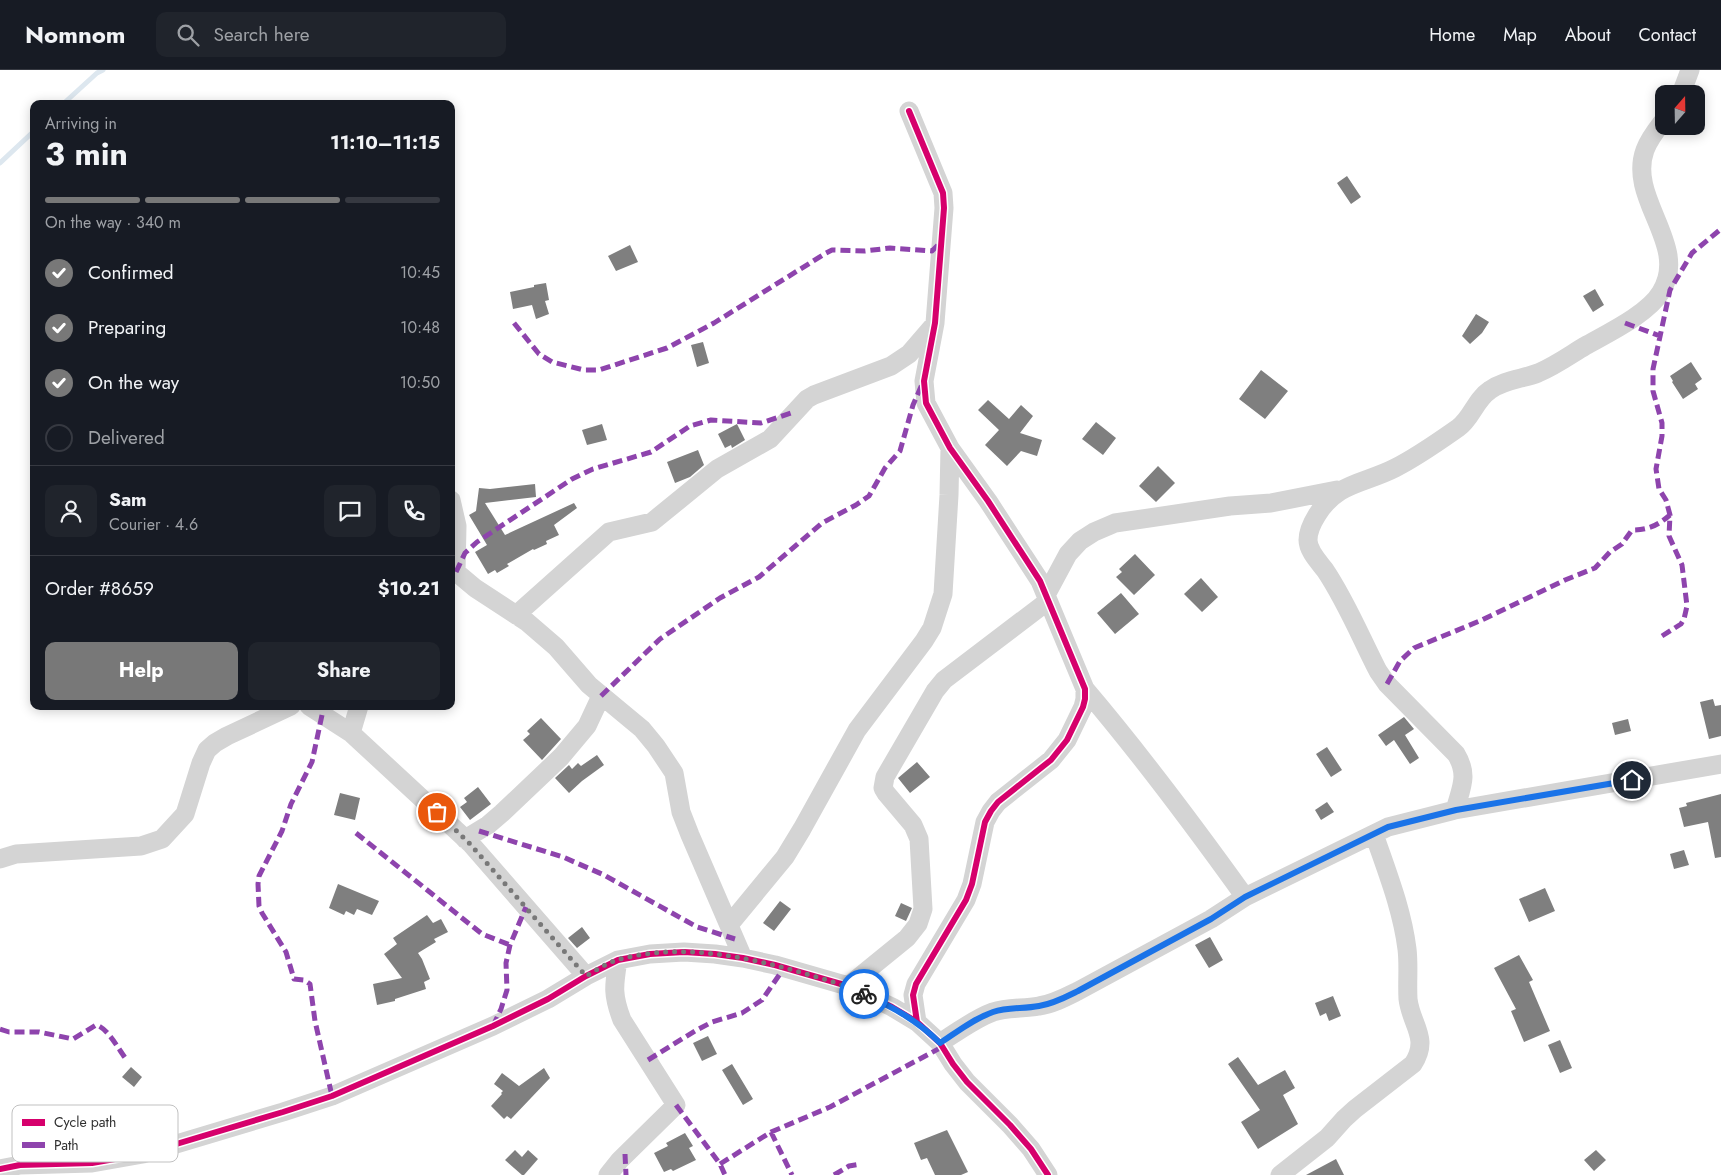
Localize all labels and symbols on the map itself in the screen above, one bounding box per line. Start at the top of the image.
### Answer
north arrow [1655,85,1705,135]
pin [1611,759,1653,801]
pin [416,791,458,833]
courier [839,969,889,1019]
legend [12,1105,178,1162]
text: Cycle path [54,1112,116,1132]
text: Path [54,1135,79,1155]

